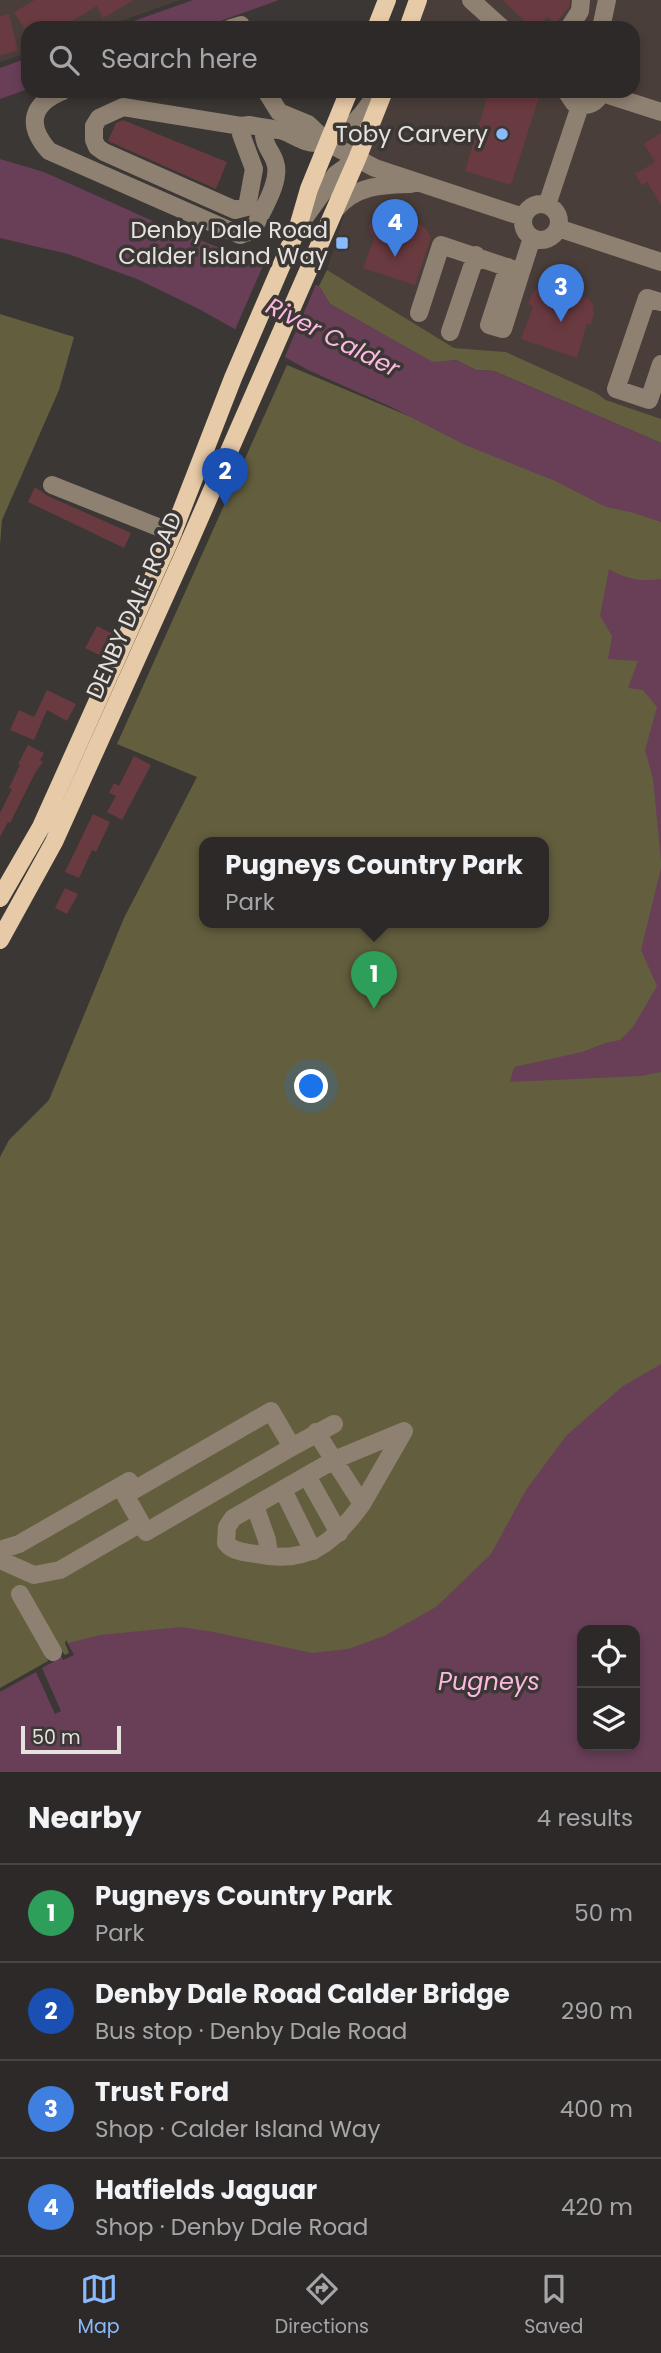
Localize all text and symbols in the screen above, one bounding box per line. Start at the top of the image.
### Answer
search box [21,21,640,98]
icon: search [45,41,83,79]
text: Search here [101,41,258,77]
place label: Toby Carvery [336,118,488,150]
marker: Toby Carvery [494,126,510,142]
pin: 4 [372,199,418,257]
place label: Denby Dale Road Calder Island Way [118,214,328,272]
marker: Denby Dale Road Calder Island Way [334,235,350,251]
pin: 3 [538,264,584,322]
water label: River Calder [261,289,406,385]
pin: 2 [202,448,248,506]
street label: DENBY DALE ROAD [78,507,190,703]
popup [199,837,549,928]
text: Pugneys Country Park [225,847,523,883]
text: Park [225,886,275,918]
pin: 1 [351,951,397,1009]
your location [294,1069,328,1103]
map controls [577,1625,640,1751]
button: locate [577,1625,640,1688]
water label: Pugneys [438,1665,540,1698]
button: layers [577,1688,640,1751]
scale bar [21,1723,121,1755]
text: 50 m [32,1724,81,1751]
text: Nearby [28,1796,142,1839]
text: 4 results [537,1802,633,1834]
text: Pugneys Country Park [95,1878,393,1914]
text: 1 [47,1897,55,1929]
text: 50 m [574,1897,633,1929]
text: Park [95,1917,144,1949]
text: Denby Dale Road Calder Bridge [95,1976,510,2012]
text: 2 [44,1995,58,2027]
text: 290 m [561,1995,633,2027]
text: Bus stop · Denby Dale Road [95,2015,407,2047]
text: Trust Ford [95,2074,229,2110]
text: 3 [44,2093,58,2125]
text: 400 m [560,2093,633,2125]
text: Shop · Calder Island Way [95,2113,380,2145]
text: Hatfields Jaguar [95,2172,317,2208]
text: 4 [43,2191,59,2223]
text: 420 m [561,2191,633,2223]
text: Shop · Denby Dale Road [95,2211,368,2243]
tab: Map [78,2270,120,2341]
tab: Directions [275,2270,369,2341]
tab: Saved [524,2270,583,2341]

